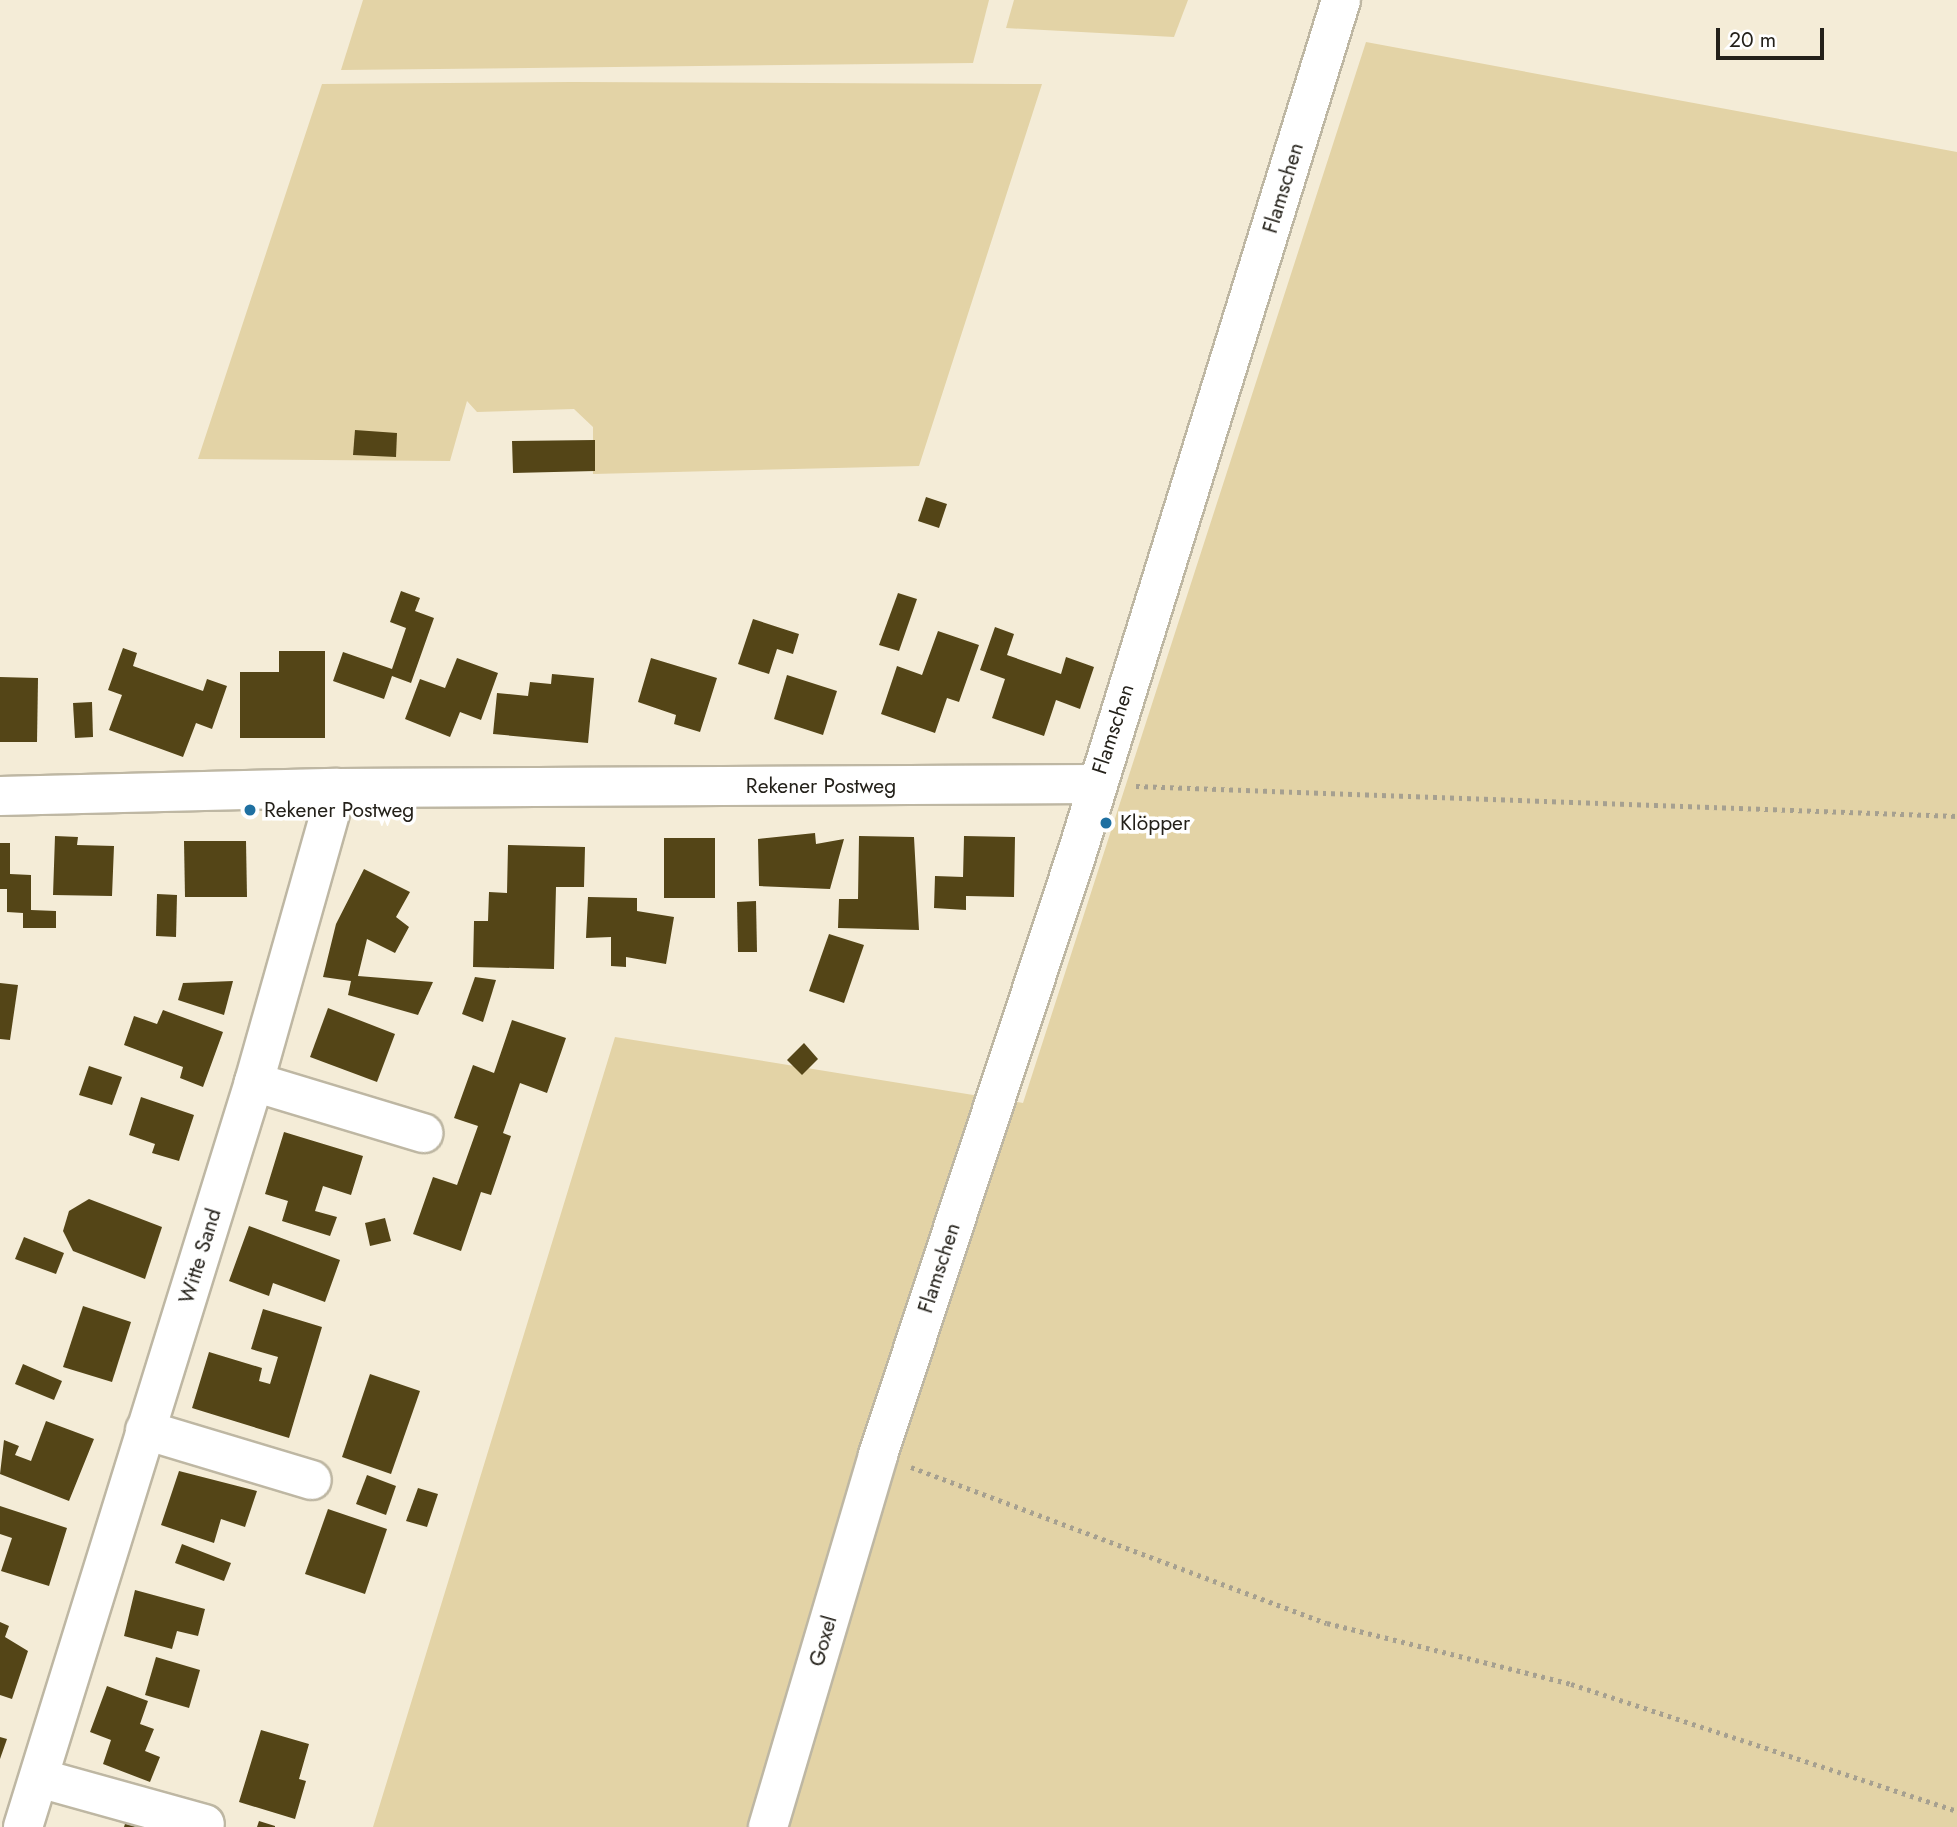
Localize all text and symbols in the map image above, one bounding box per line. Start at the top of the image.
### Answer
scale bar [1719,14,1828,58]
text: 20 m [1729,25,1776,55]
street label: Flamschen [1257,140,1309,236]
street label: Flamschen [1087,681,1139,777]
street label: Rekener Postweg [746,773,896,799]
place label: Rekener Postweg [264,797,414,823]
marker: Rekener Postweg [242,802,258,818]
place label: Klöpper [1120,810,1190,836]
marker: Klöpper [1098,815,1114,831]
street label: Witte Sand [174,1205,226,1307]
street label: Flamschen [913,1220,965,1316]
street label: Goxel [804,1613,842,1669]

